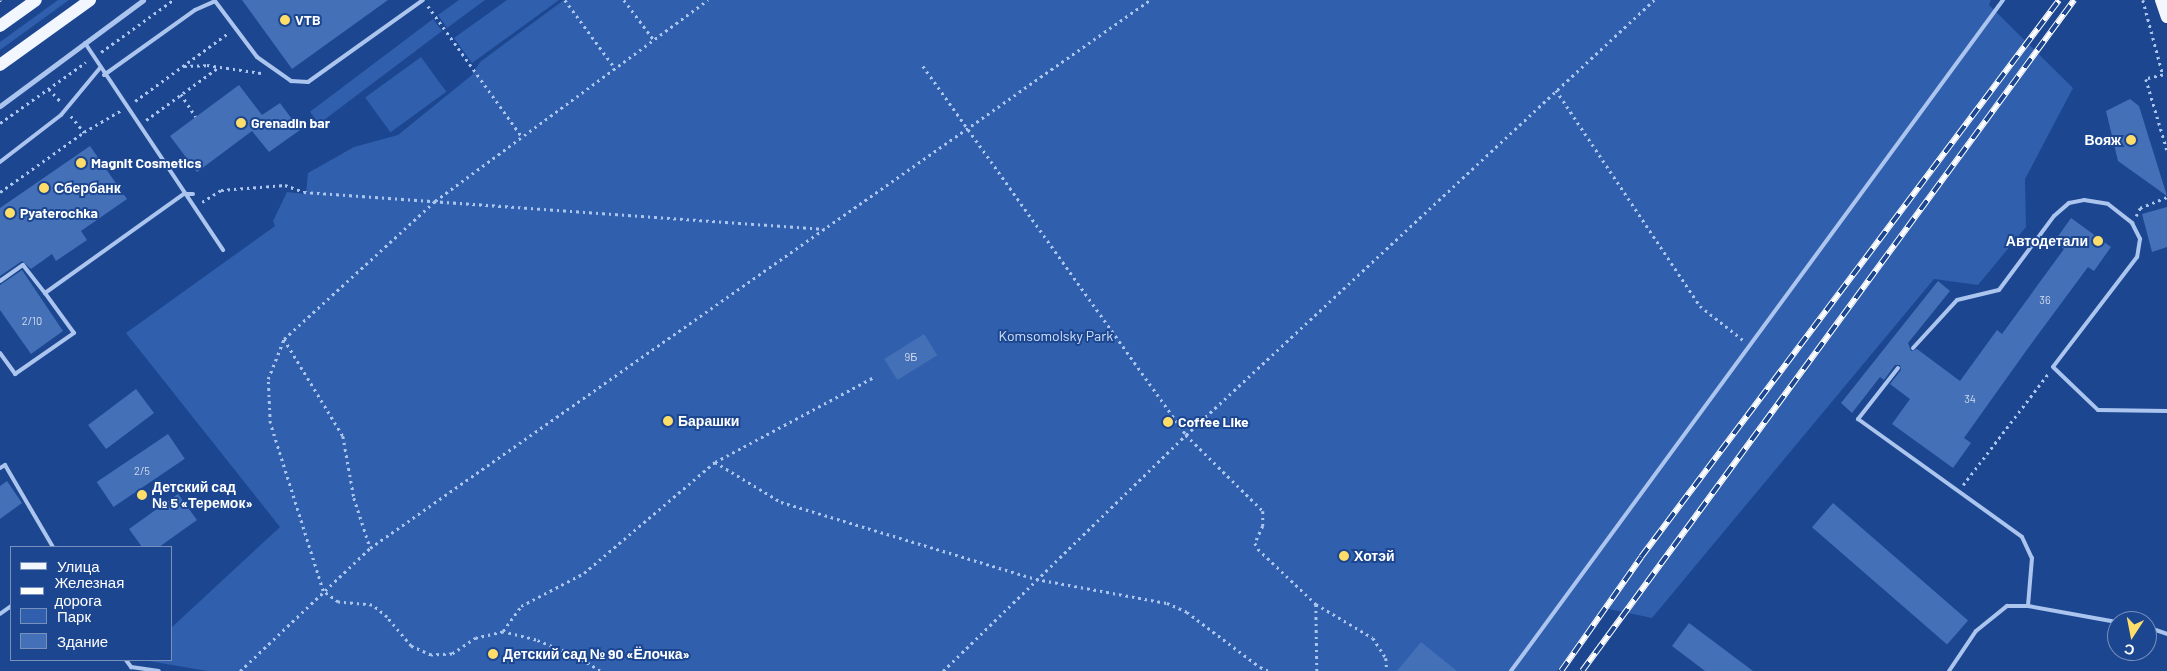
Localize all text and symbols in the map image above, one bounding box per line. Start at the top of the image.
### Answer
place label: VTB [295,12,321,28]
marker: VTB [279,14,291,26]
place label: Grenadin bar [251,115,330,131]
marker: Grenadin bar [235,117,247,129]
place label: Вояж [2084,132,2121,148]
marker: Вояж [2125,134,2137,146]
place label: Magnit Cosmetics [91,155,201,171]
marker: Magnit Cosmetics [75,157,87,169]
place label: Сбербанк [54,180,121,196]
marker: Сбербанк [38,182,50,194]
place label: Pyaterochka [20,205,98,221]
marker: Pyaterochka [4,207,16,219]
place label: Автодетали [2006,233,2088,249]
marker: Автодетали [2092,235,2104,247]
house number: 36 [2039,293,2051,307]
house number: 2/10 [22,314,42,328]
park label: Komsomolsky Park [999,328,1113,344]
house number: 9Б [905,350,917,364]
house number: 34 [1964,392,1976,406]
place label: Барашки [678,413,739,429]
place label: Coffee Like [1178,414,1249,430]
marker: Барашки [662,415,674,427]
marker: Coffee Like [1162,416,1174,428]
house number: 2/5 [134,464,150,478]
place label: Детский сад № 5 «Теремок» [152,479,253,512]
marker: Детский сад № 5 «Теремок» [136,489,148,501]
legend [10,546,172,661]
place label: Хотэй [1354,548,1395,564]
marker: Хотэй [1338,550,1350,562]
text: Улица [57,557,100,575]
text: Железная дорога [54,573,124,609]
text: Парк [57,607,91,625]
north arrow [2107,611,2157,661]
text: Здание [57,632,108,650]
text: С [2123,641,2136,660]
place label: Детский сад № 90 «Ёлочка» [503,646,690,662]
marker: Детский сад № 90 «Ёлочка» [487,648,499,660]

